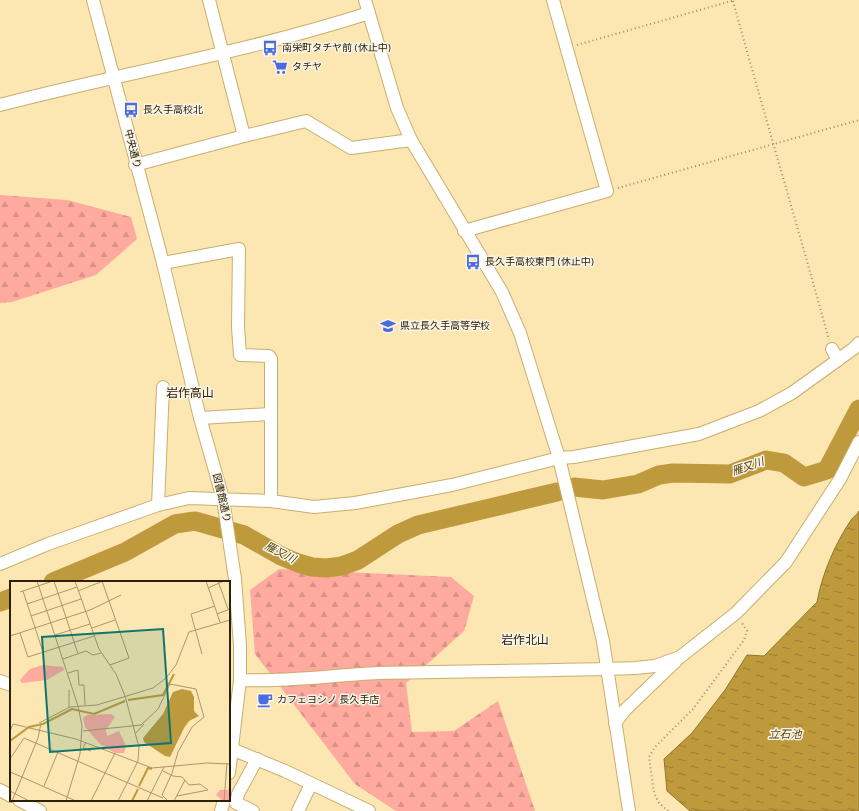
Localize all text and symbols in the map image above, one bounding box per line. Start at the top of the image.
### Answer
bus stop icon: 南栄町タチヤ前 (休止中) [261,39,279,57]
place label: 南栄町タチヤ前 (休止中) [282,42,391,55]
supermarket icon: タチヤ [271,58,289,76]
place label: タチヤ [292,61,322,74]
bus stop icon: 長久手高校北 [122,101,140,119]
place label: 長久手高校北 [143,104,203,117]
street label: 中央通り [121,128,143,170]
bus stop icon: 長久手高校東門 (休止中) [464,253,482,271]
place label: 長久手高校東門 (休止中) [485,256,594,269]
school or university icon: 県立長久手高等学校 [379,317,397,335]
place label: 県立長久手高等学校 [400,320,490,333]
district label: 岩作高山 [166,386,214,402]
water label: 雁又川 [730,455,767,479]
street label: 図書館通り [209,472,233,524]
water label: 雁又川 [262,539,299,567]
inset map [10,581,230,801]
district label: 岩作北山 [501,633,549,649]
cafe icon: カフェヨシノ 長久手店 [256,691,274,709]
place label: カフェヨシノ 長久手店 [277,694,379,707]
water label: 立石池 [769,728,802,742]

